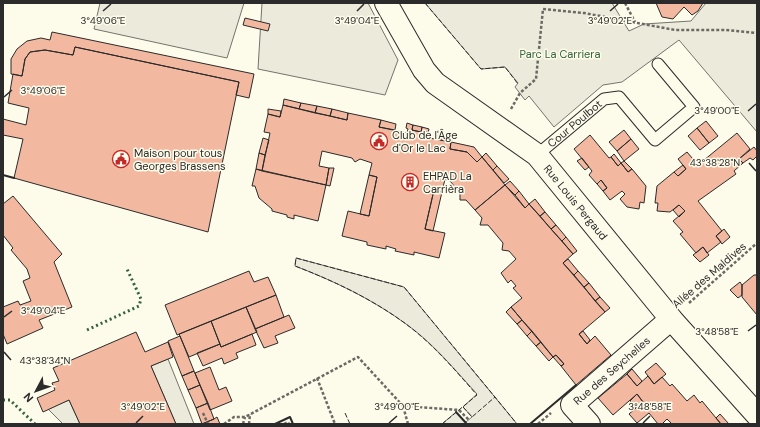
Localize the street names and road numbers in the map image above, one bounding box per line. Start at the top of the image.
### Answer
street label: Cour Poulbot [545,97,605,150]
street label: Rue Louis Pergaud [541,162,611,243]
street label: Allée des Maldives [669,239,749,311]
street label: Rue des Seychelles [570,333,653,408]

